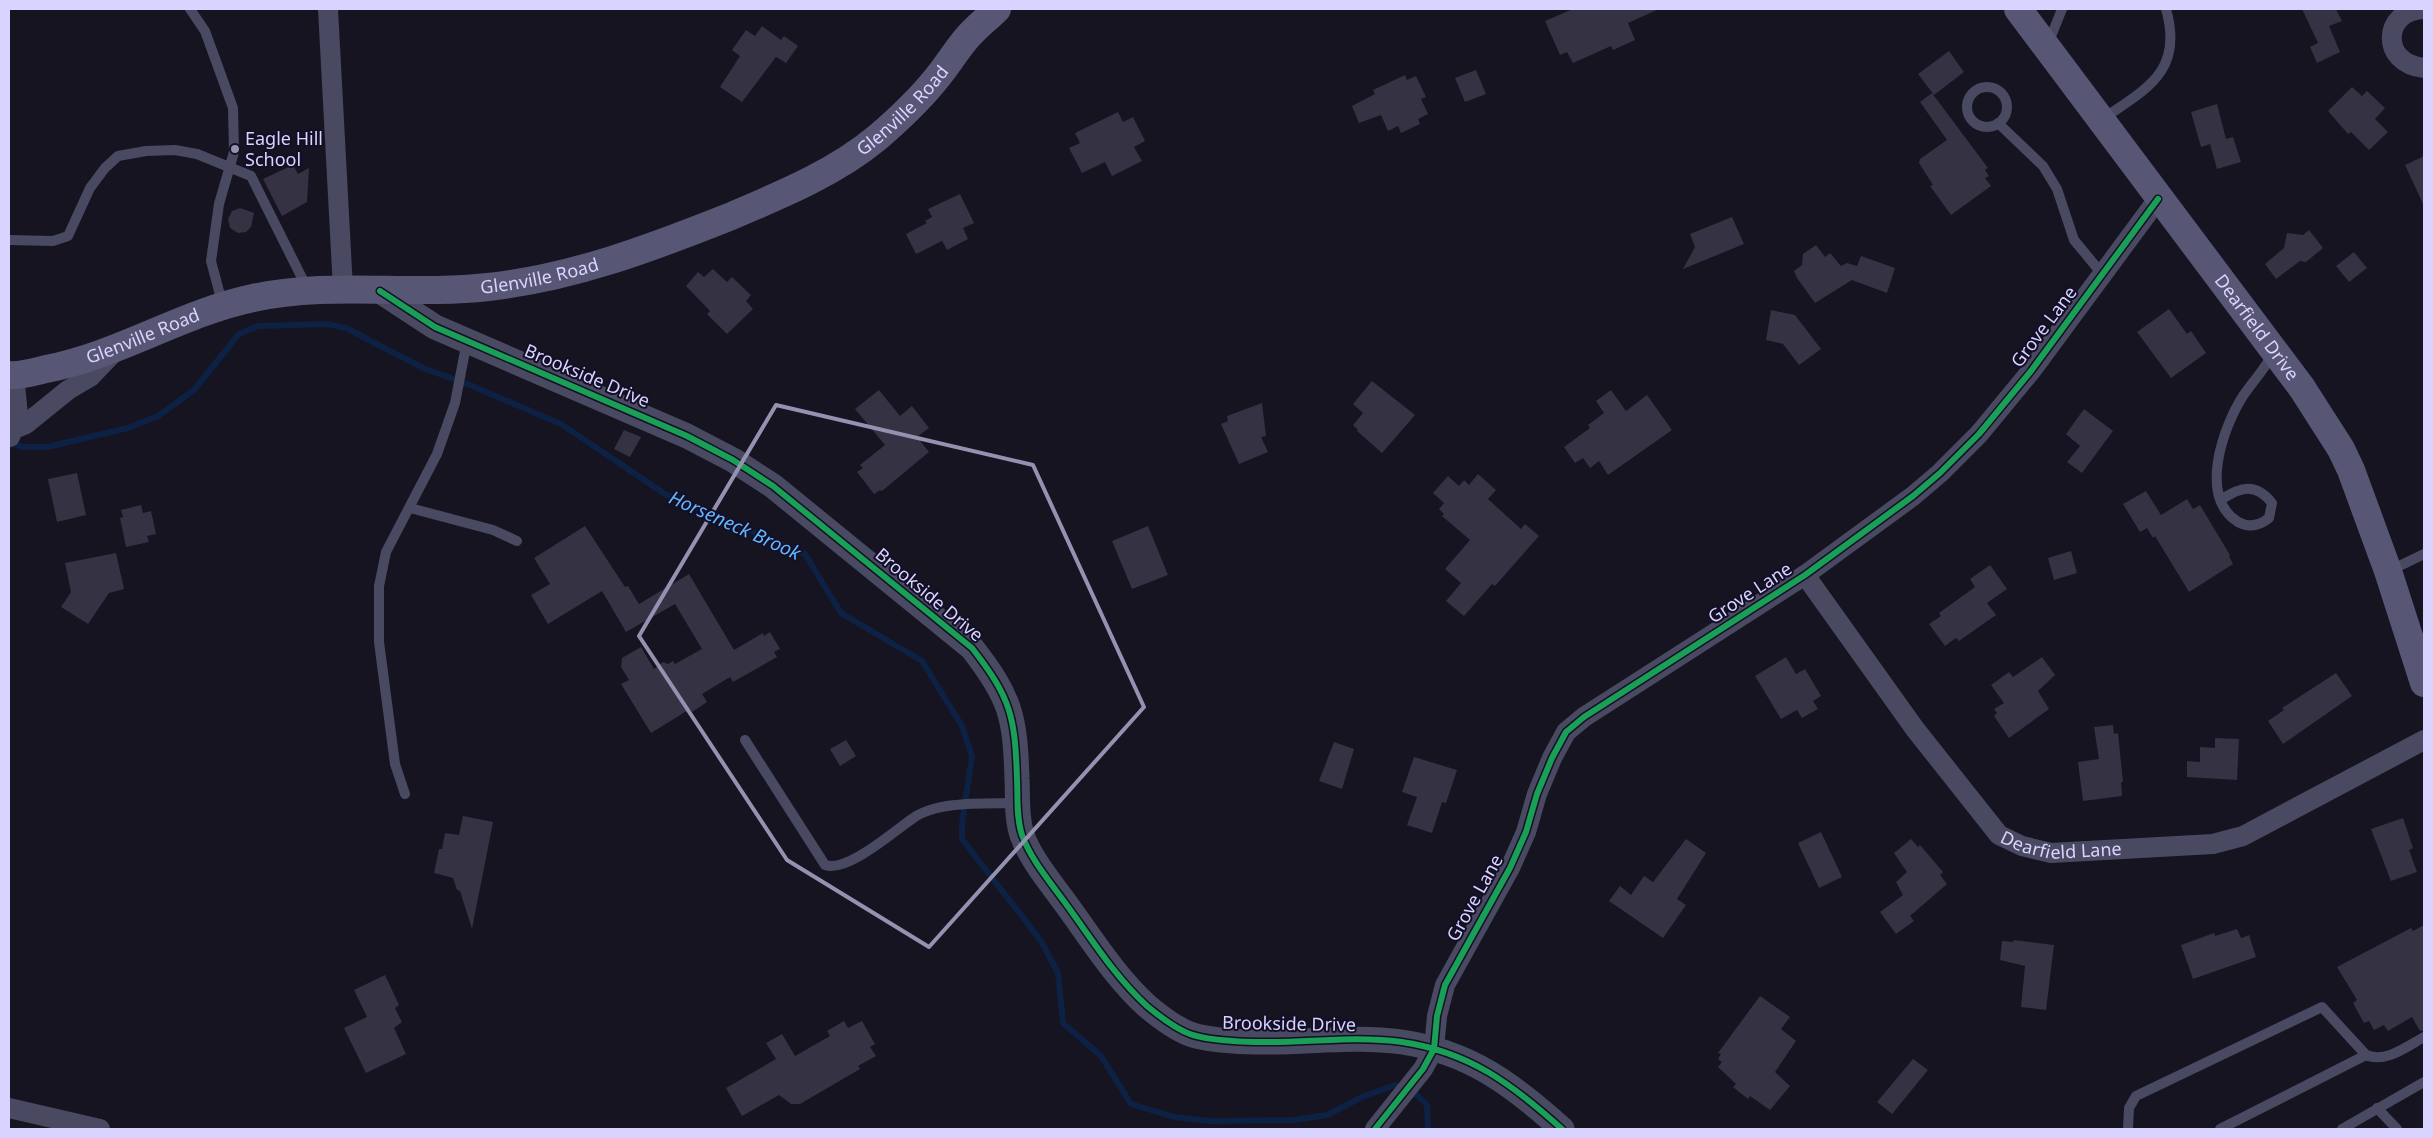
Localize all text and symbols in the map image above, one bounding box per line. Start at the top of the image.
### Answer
street label: Glenville Road [851,60,953,161]
place label: Eagle Hill School [245,126,323,171]
marker: Eagle Hill School [229,143,241,155]
street label: Glenville Road [479,252,601,299]
street label: Dearfield Drive [2210,269,2305,385]
street label: Grove Lane [2005,281,2082,372]
street label: Glenville Road [83,302,203,369]
street label: Brookside Drive [521,338,654,412]
water label: Horseneck Brook [665,484,806,566]
street label: Brookside Drive [871,542,989,646]
street label: Grove Lane [1703,556,1796,628]
street label: Dearfield Lane [1997,825,2122,864]
street label: Grove Lane [1440,850,1508,945]
street label: Brookside Drive [1222,1010,1356,1036]

